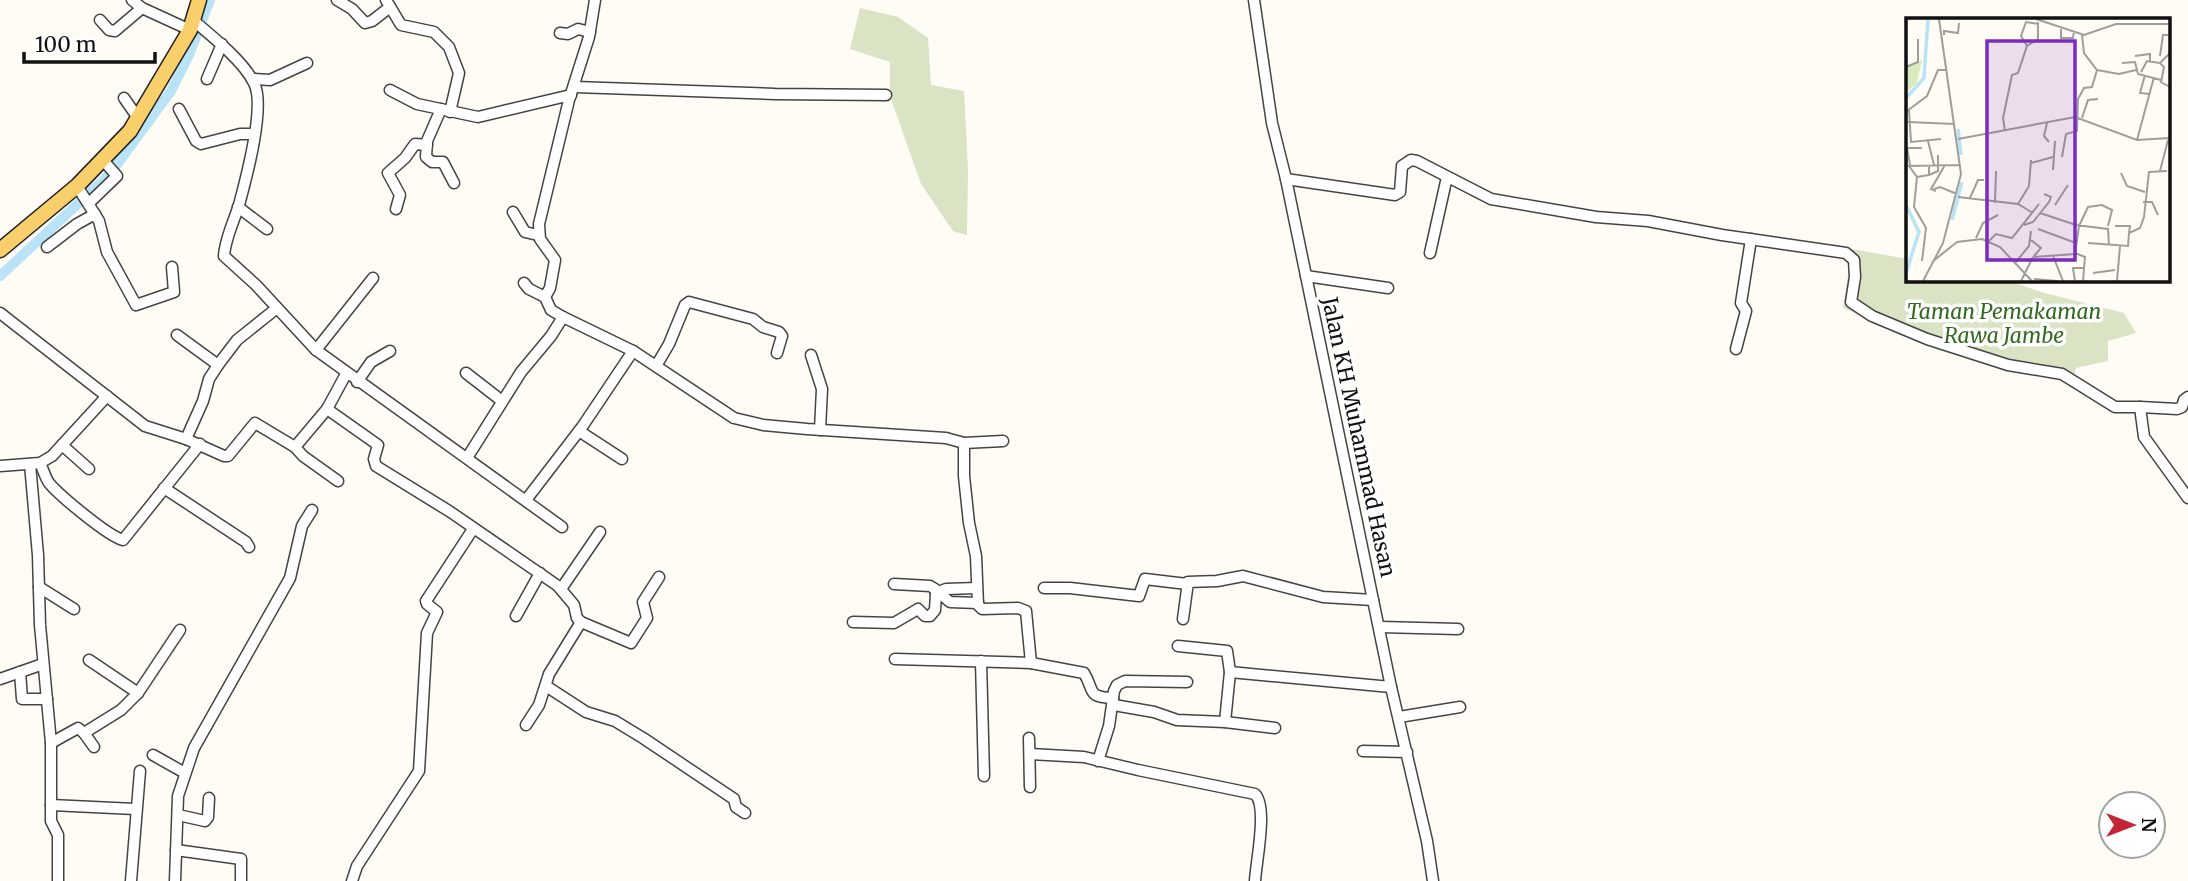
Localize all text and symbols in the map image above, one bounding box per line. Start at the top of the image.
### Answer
inset map [1906,18,2170,282]
scale bar [24,21,156,65]
text: 100 m [35,31,97,58]
street label: Jalan KH Muhammad Hasan [1316,294,1402,579]
park label: Taman Pemakaman Rawa Jambe [1907,298,2101,349]
north arrow [2097,790,2167,860]
text: N [2137,817,2161,833]

